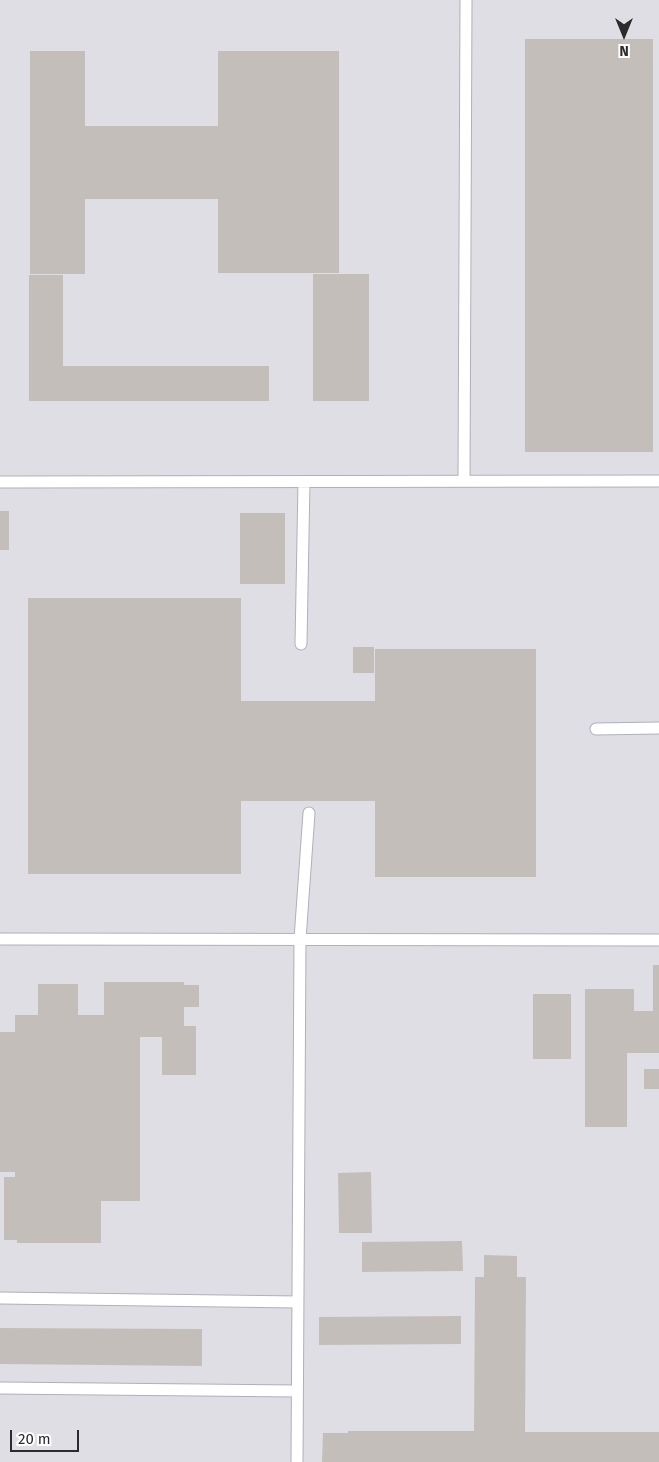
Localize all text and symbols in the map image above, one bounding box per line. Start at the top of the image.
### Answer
north arrow [599,10,649,60]
text: N [619,42,629,59]
scale bar [12,1420,81,1452]
text: 20 m [18,1430,51,1448]

